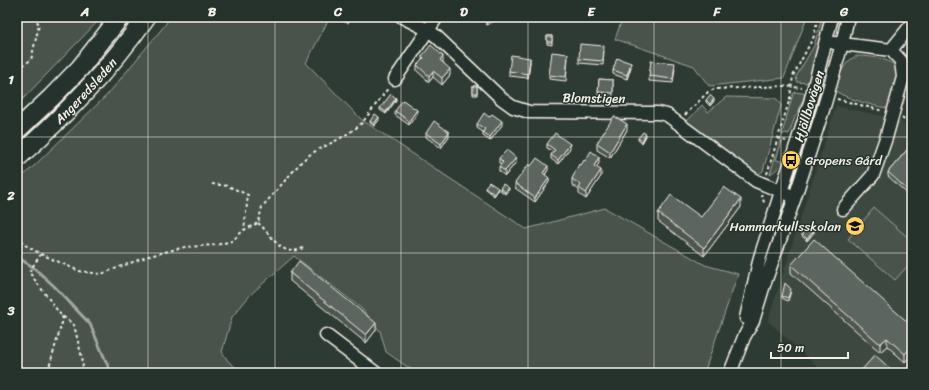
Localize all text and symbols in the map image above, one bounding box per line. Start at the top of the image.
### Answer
text: A [80,0,89,23]
text: B [208,0,217,23]
text: C [333,0,343,23]
text: D [460,0,468,23]
text: E [587,0,596,23]
text: F [712,0,721,23]
text: G [839,0,849,23]
street label: Angeredsleden [48,52,122,130]
street label: Hjällbovägen [787,67,831,145]
text: 1 [8,68,14,91]
street label: Blomstigen [562,86,626,110]
bus stop icon: Gropens Gård [780,149,802,171]
place label: Gropens Gård [805,149,883,172]
text: 2 [6,184,15,207]
place label: Hammarkullsskolan [729,215,841,238]
school or university icon: Hammarkullsskolan [844,215,866,237]
text: 3 [6,299,15,322]
scale bar [771,334,848,360]
text: 50 m [777,337,804,359]

